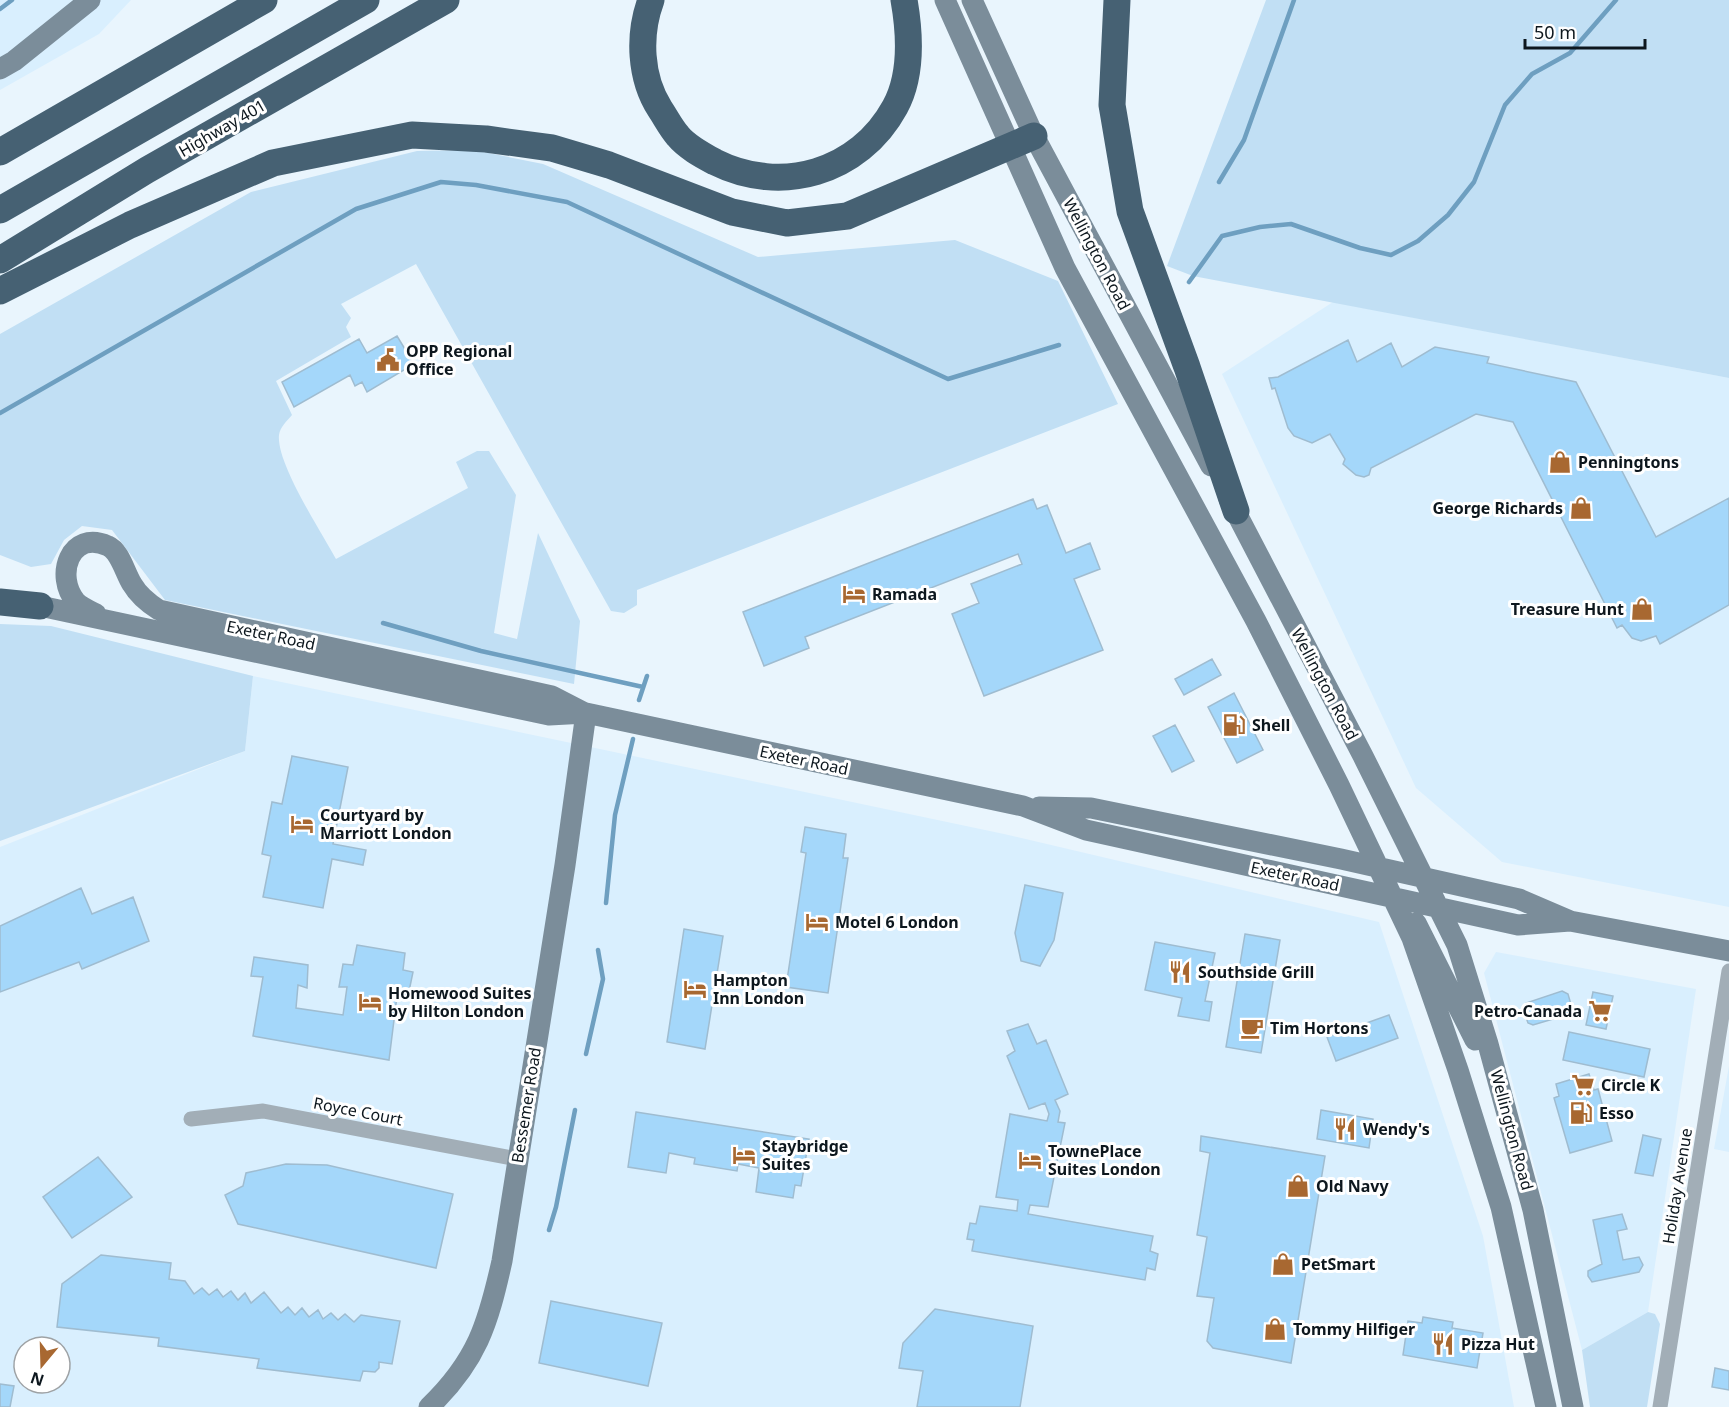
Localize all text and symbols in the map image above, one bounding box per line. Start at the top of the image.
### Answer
scale bar [1525,12,1645,50]
text: 50 m [1534,20,1576,44]
street label: Highway 401 [174,94,270,162]
street label: Wellington Road [1058,194,1136,314]
place label: OPP Regional Office [406,340,512,380]
public building icon: OPP Regional Office [375,347,401,373]
shop icon: Penningtons [1547,449,1573,475]
place label: Penningtons [1578,451,1679,473]
shop icon: George Richards [1568,495,1594,521]
place label: George Richards [1433,497,1563,519]
hotel icon: Ramada [841,581,867,607]
place label: Ramada [872,583,937,605]
shop icon: Treasure Hunt [1629,596,1655,622]
place label: Treasure Hunt [1511,598,1624,620]
street label: Exeter Road [225,615,317,655]
street label: Wellington Road [1286,624,1364,744]
fuel station icon: Shell [1221,712,1247,738]
place label: Shell [1252,714,1290,736]
street label: Exeter Road [758,740,850,780]
place label: Courtyard by Marriott London [320,804,452,844]
hotel icon: Courtyard by Marriott London [289,811,315,837]
street label: Exeter Road [1249,856,1341,896]
hotel icon: Motel 6 London [804,909,830,935]
place label: Motel 6 London [835,911,959,933]
restaurant icon: Southside Grill [1167,959,1193,985]
place label: Southside Grill [1198,961,1314,983]
place label: Hampton Inn London [713,969,804,1009]
hotel icon: Hampton Inn London [682,976,708,1002]
place label: Homewood Suites by Hilton London [388,982,532,1022]
hotel icon: Homewood Suites by Hilton London [357,989,383,1015]
supermarket icon: Petro-Canada [1587,998,1613,1024]
place label: Petro-Canada [1474,1000,1582,1022]
cafe icon: Tim Hortons [1239,1015,1265,1041]
place label: Tim Hortons [1270,1017,1369,1039]
street label: Bessemer Road [506,1046,546,1164]
street label: Wellington Road [1485,1067,1539,1193]
supermarket icon: Circle K [1570,1072,1596,1098]
place label: Circle K [1601,1074,1661,1096]
street label: Royce Court [312,1092,405,1130]
fuel station icon: Esso [1568,1100,1594,1126]
place label: Esso [1599,1102,1634,1124]
restaurant icon: Wendy's [1332,1116,1358,1142]
place label: Wendy's [1363,1118,1430,1140]
street label: Holiday Avenue [1657,1126,1697,1246]
place label: Staybridge Suites [762,1135,848,1175]
place label: TownePlace Suites London [1048,1140,1161,1180]
hotel icon: Staybridge Suites [731,1142,757,1168]
hotel icon: TownePlace Suites London [1017,1147,1043,1173]
shop icon: Old Navy [1285,1173,1311,1199]
place label: Old Navy [1316,1175,1389,1197]
shop icon: PetSmart [1270,1251,1296,1277]
place label: PetSmart [1301,1253,1376,1275]
shop icon: Tommy Hilfiger [1262,1316,1288,1342]
place label: Tommy Hilfiger [1293,1318,1415,1340]
restaurant icon: Pizza Hut [1430,1331,1456,1357]
place label: Pizza Hut [1461,1333,1535,1355]
north arrow [12,1335,72,1395]
text: N [27,1367,47,1392]

